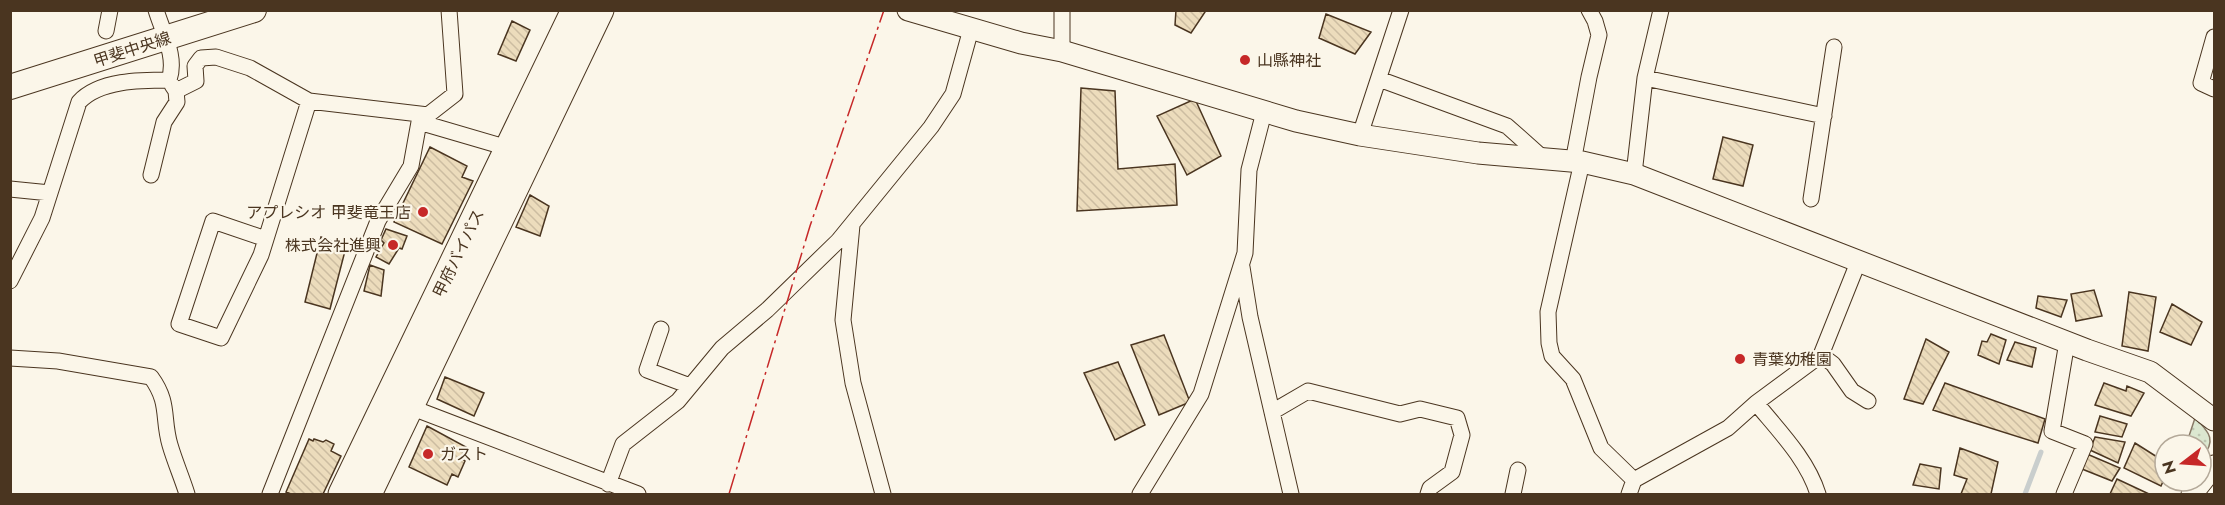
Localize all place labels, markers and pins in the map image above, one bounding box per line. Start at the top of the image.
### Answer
place label: 山縣神社 [1257,49,1321,72]
marker: 山縣神社 [1238,53,1252,67]
place label: アプレシオ 甲斐竜王店 [246,201,411,224]
marker: アプレシオ 甲斐竜王店 [416,205,430,219]
place label: 株式会社進興 [285,234,381,257]
marker: 株式会社進興 [386,238,400,252]
place label: 青葉幼稚園 [1752,348,1832,371]
marker: 青葉幼稚園 [1733,352,1747,366]
place label: ガスト [440,443,488,466]
marker: ガスト [421,447,435,461]

